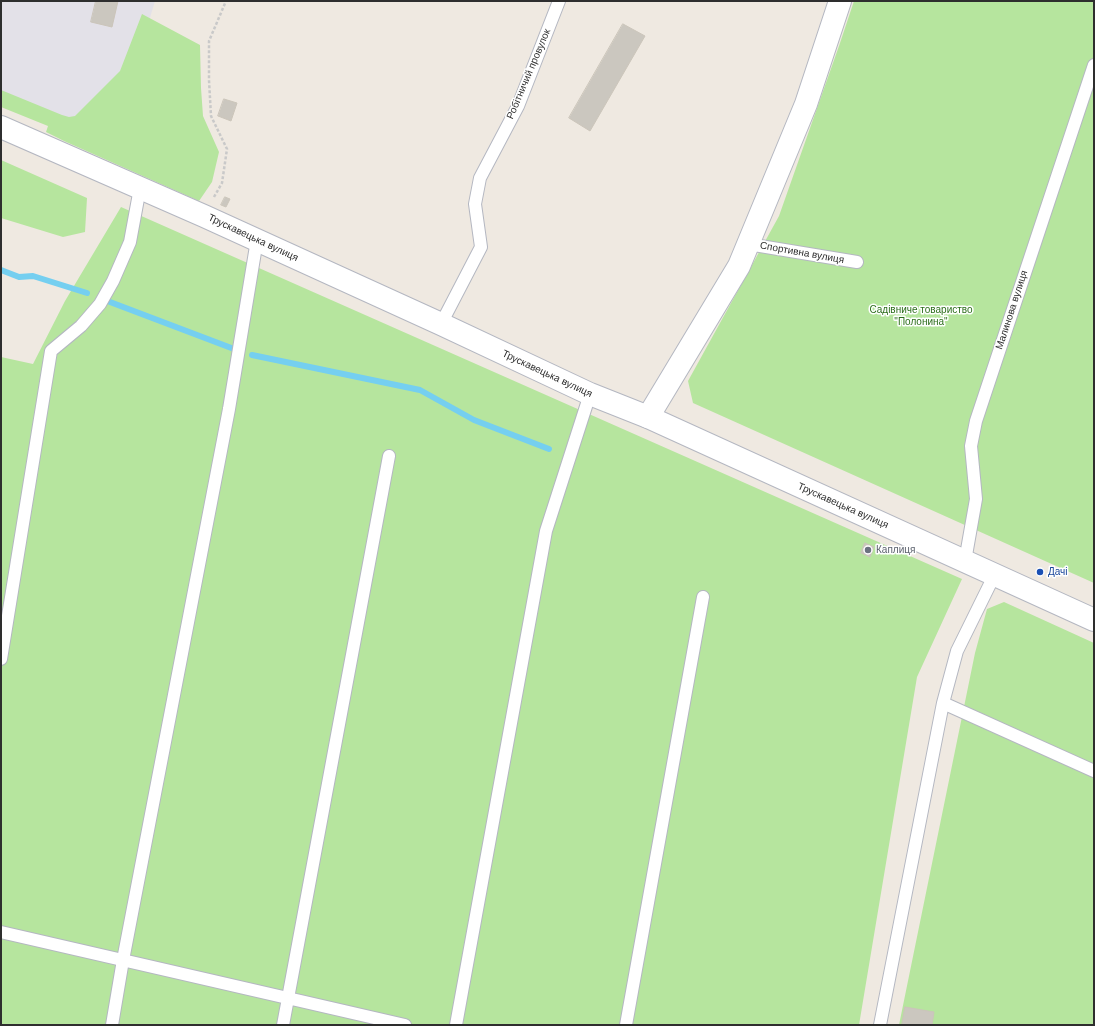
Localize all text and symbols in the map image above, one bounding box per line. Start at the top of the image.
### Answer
street label: Робітничий провулок [505,27,553,121]
street label: Трускавецька вулиця [206,212,300,264]
street label: Спортивна вулиця [759,240,845,266]
street label: Малинова вулиця [994,269,1030,351]
park label: Садівниче товариство "Полонина" [869,304,973,328]
street label: Трускавецька вулиця [500,348,594,400]
street label: Трускавецька вулиця [796,481,890,531]
place label: Каплиця [876,544,915,556]
marker: Каплиця [863,545,873,555]
place label: Дачі [1048,566,1068,578]
marker: Дачі [1035,567,1045,577]

